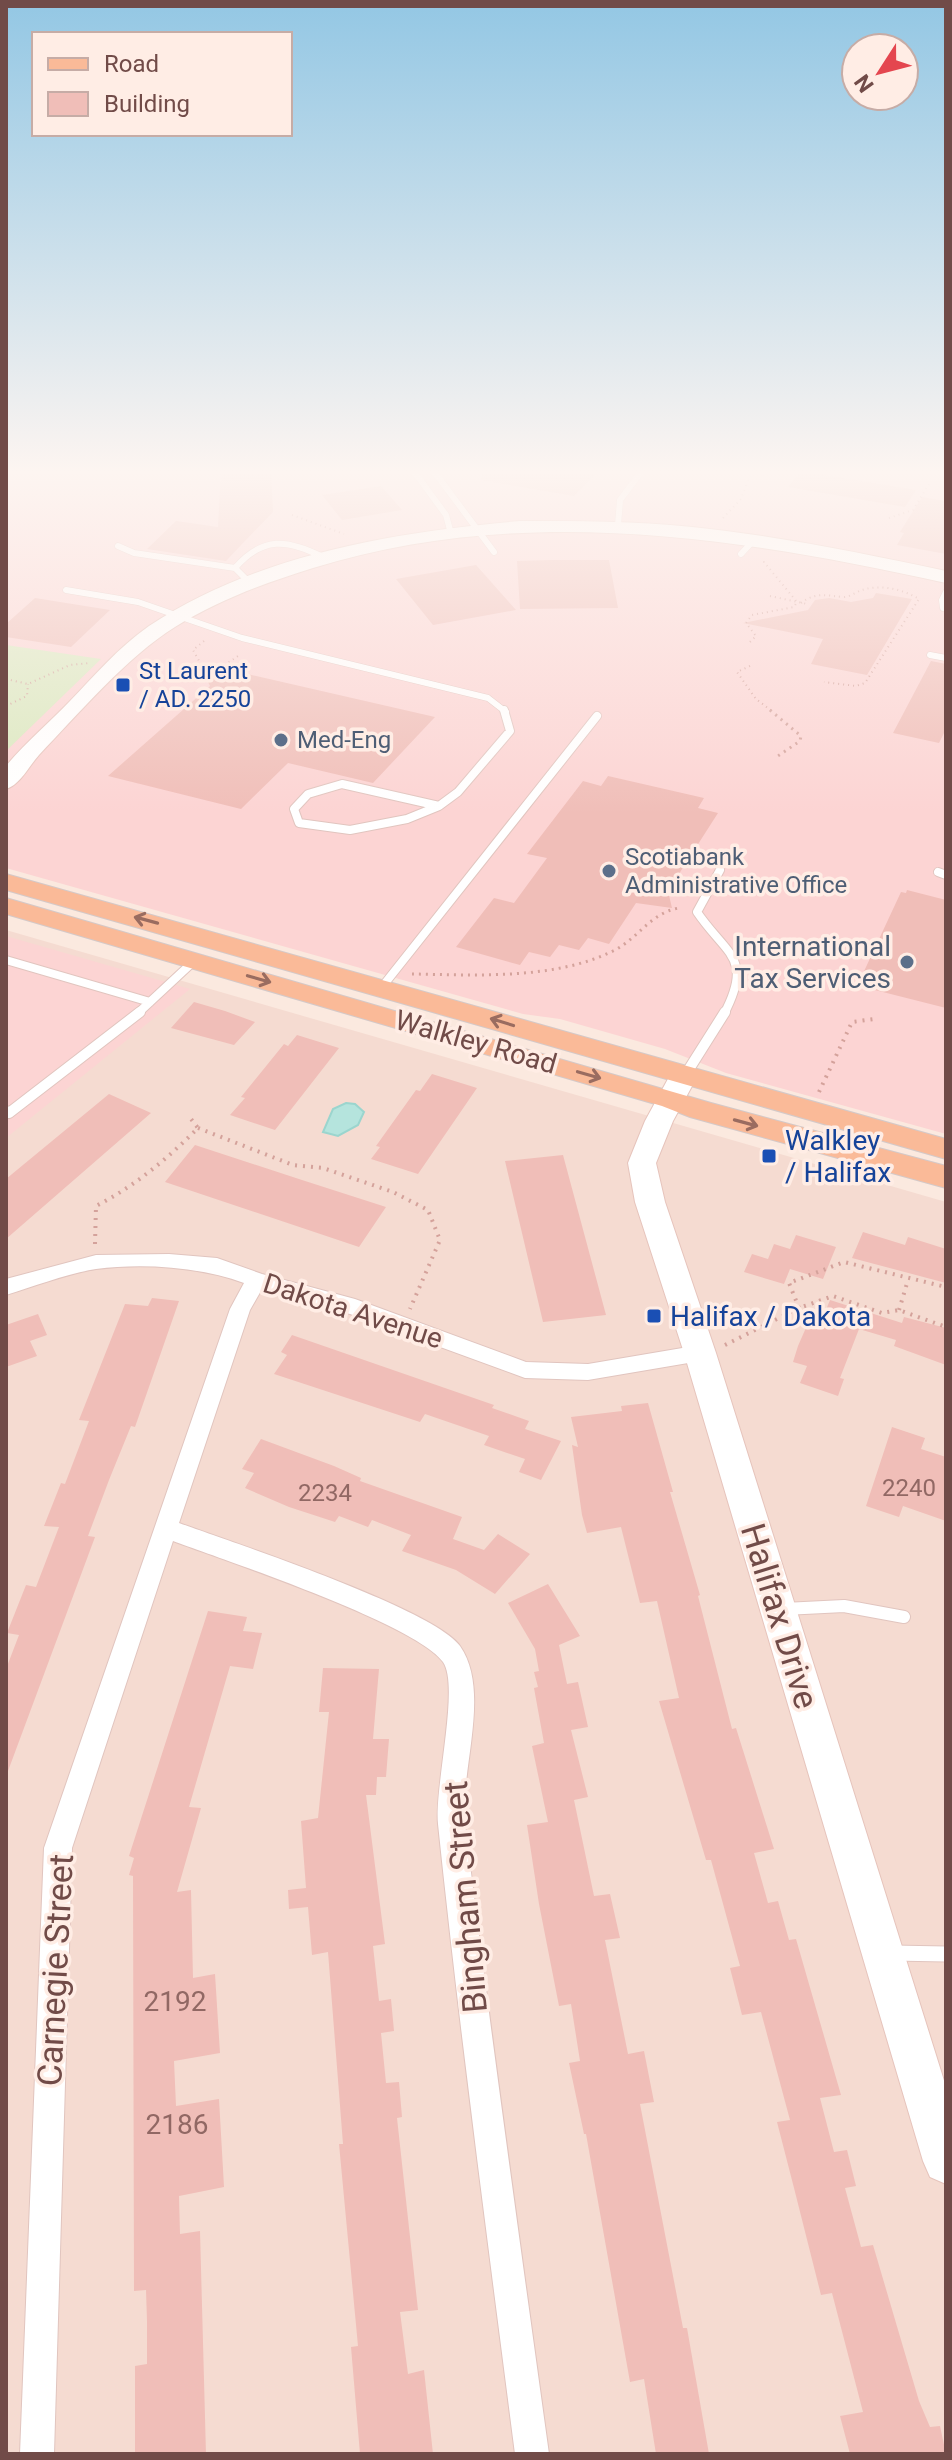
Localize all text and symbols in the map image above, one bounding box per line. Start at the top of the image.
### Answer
legend [32,32,292,136]
north arrow [840,32,920,112]
text: Road [104,50,159,78]
text: N [850,70,879,97]
text: Building [104,90,190,118]
place label: St Laurent / AD. 2250 [139,657,251,713]
marker: St Laurent / AD. 2250 [114,676,132,694]
place label: Med-Eng [297,726,391,754]
marker: Med-Eng [272,731,290,749]
place label: Scotiabank Administrative Office [625,843,847,899]
marker: Scotiabank Administrative Office [600,862,618,880]
one-way arrow [133,912,159,927]
place label: International Tax Services [734,930,891,995]
marker: International Tax Services [898,953,916,971]
one-way arrow [245,973,271,988]
street label: Walkley Road [391,1003,561,1081]
one-way arrow [489,1014,515,1029]
one-way arrow [576,1068,602,1083]
one-way arrow [732,1116,758,1131]
place label: Walkley / Halifax [785,1124,891,1189]
marker: Walkley / Halifax [760,1147,778,1165]
street label: Dakota Avenue [259,1266,447,1356]
place label: Halifax / Dakota [670,1300,871,1333]
marker: Halifax / Dakota [645,1307,663,1325]
house number: 2240 [882,1474,936,1502]
house number: 2234 [298,1479,352,1507]
street label: Halifax Drive [733,1519,827,1713]
street label: Bingham Street [435,1779,495,2015]
street label: Carnegie Street [29,1853,81,2087]
house number: 2192 [144,1985,206,2018]
house number: 2186 [146,2108,208,2141]

